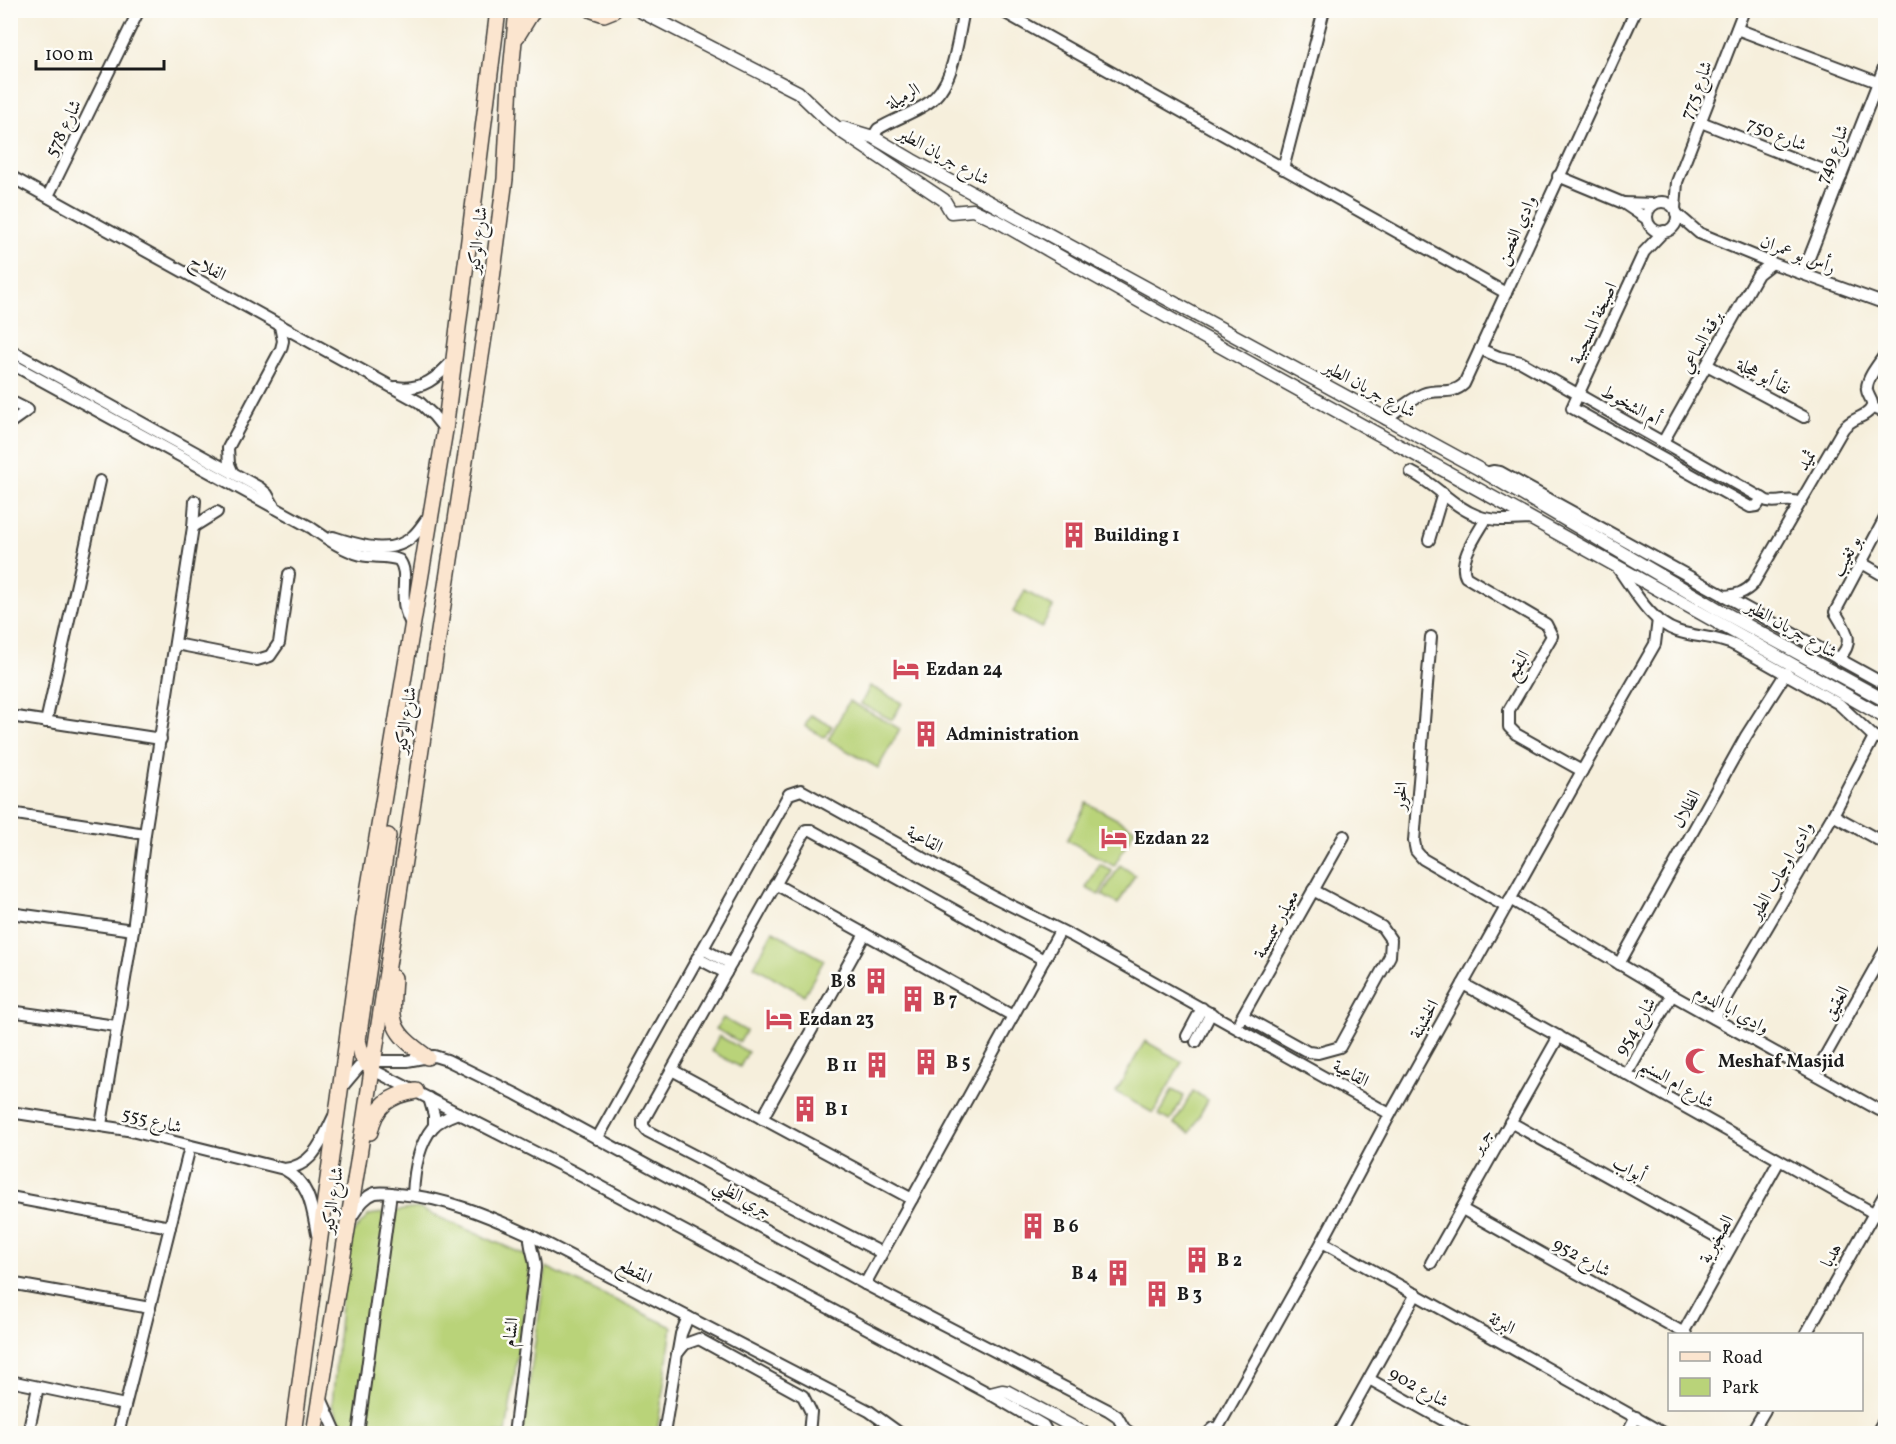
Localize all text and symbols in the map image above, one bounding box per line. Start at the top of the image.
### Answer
scale bar [36,33,164,71]
text: 100 m [45,43,94,68]
street label: شارع 775 [1675,58,1721,124]
street label: الرميلة [881,78,925,117]
street label: شارع 578 [40,96,90,162]
street label: شارع 750 [1742,112,1810,160]
street label: شارع جريان الطير [891,121,994,194]
street label: شارع 749 [1811,121,1857,188]
street label: وادي الغصن [1491,192,1545,270]
street label: شارع الوكير [462,205,496,277]
street label: رأس بو عمران [1756,228,1840,281]
street label: الفلاح [184,248,230,290]
street label: اصبخة المسحبية [1564,278,1624,369]
street label: برقـة الساعي [1675,307,1731,379]
street label: نقا أبو هجلة [1731,351,1796,402]
street label: شارع جريان الطير [1317,355,1420,426]
street label: أم الشخوط [1595,378,1666,435]
street label: ثميد [1791,446,1823,476]
building icon: Building 1 [1059,520,1089,550]
place label: Building 1 [1094,524,1179,549]
street label: بو ثغيب [1826,532,1869,582]
street label: شارع جريان الطير [1739,594,1842,667]
street label: البقيع [1499,646,1539,687]
hotel icon: Ezdan 24 [891,654,921,684]
place label: Ezdan 24 [926,658,1003,683]
street label: شارع الوكير [389,685,425,758]
building icon: Administration [911,719,941,749]
place label: Administration [946,723,1079,748]
street label: الخور [1388,781,1415,813]
street label: الظلال [1667,786,1708,833]
street label: وادى اوجاب الطير [1743,817,1821,926]
street label: القاعية [902,820,947,860]
hotel icon: Ezdan 22 [1099,823,1129,853]
place label: Ezdan 22 [1134,827,1209,852]
street label: معيذر سمسمة [1248,886,1306,964]
building icon: B 8 [861,966,891,996]
place label: B 8 [831,970,856,995]
street label: وادي ابا الدوم [1688,979,1773,1043]
street label: العقيق [1818,982,1857,1025]
building icon: B 7 [898,984,928,1014]
place label: B 7 [933,988,958,1013]
street label: شارع 954 [1610,993,1664,1061]
street label: الخشينة [1404,996,1446,1044]
hotel icon: Ezdan 23 [764,1004,794,1034]
place label: Ezdan 23 [799,1008,874,1033]
mosque icon: Meshaf Masjid [1683,1046,1713,1076]
building icon: B 5 [911,1047,941,1077]
building icon: B 11 [862,1050,892,1080]
place label: Meshaf Masjid [1718,1050,1844,1075]
place label: B 5 [946,1051,970,1076]
street label: شارع ام السنيم [1632,1053,1718,1119]
place label: B 11 [827,1054,857,1079]
street label: القاعية [1328,1054,1373,1094]
building icon: B 1 [790,1094,820,1124]
place label: B 1 [825,1098,848,1123]
street label: شارع 555 [119,1102,184,1142]
street label: جرير [1464,1124,1500,1161]
street label: أبواب [1607,1149,1651,1190]
street label: شارع الوكير [316,1165,352,1238]
street label: جري الظبي [707,1173,776,1228]
building icon: B 6 [1018,1211,1048,1241]
street label: الصخبرية [1694,1211,1741,1269]
place label: B 6 [1053,1215,1079,1240]
street label: شارع 952 [1547,1232,1615,1285]
street label: هدبا [1816,1239,1849,1272]
building icon: B 2 [1182,1245,1212,1275]
place label: B 2 [1217,1249,1242,1274]
street label: المقطع [612,1253,656,1293]
building icon: B 4 [1103,1258,1133,1288]
place label: B 4 [1071,1262,1098,1287]
building icon: B 3 [1142,1279,1172,1309]
place label: B 3 [1177,1283,1202,1308]
street label: البرثة [1483,1307,1519,1342]
street label: الشام [497,1316,528,1349]
legend [1668,1333,1863,1411]
text: Road [1722,1346,1763,1371]
street label: شارع 902 [1383,1362,1453,1416]
text: Park [1722,1376,1759,1401]

